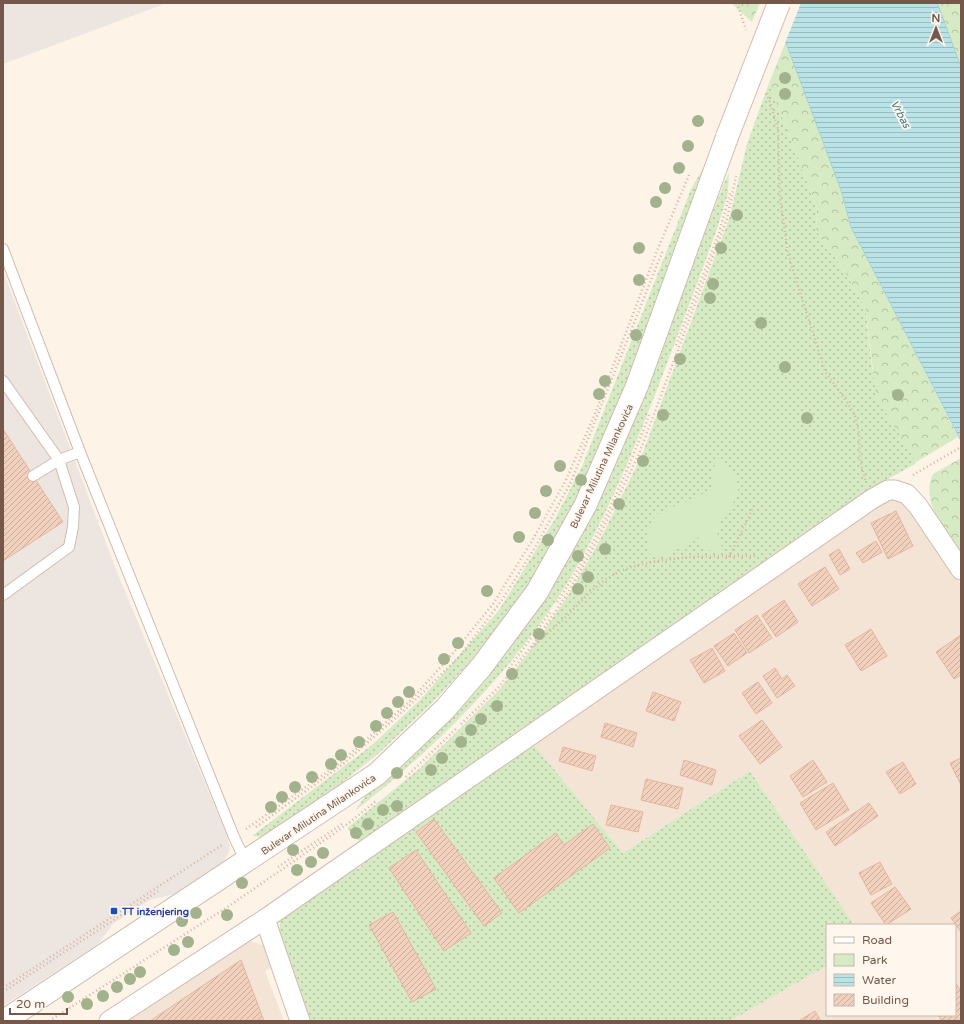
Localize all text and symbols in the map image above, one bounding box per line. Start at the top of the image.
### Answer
north arrow [916,8,956,48]
text: N [932,12,940,25]
water label: Vrbas [888,98,914,131]
street label: Bulevar Milutina Milankovića [568,402,636,531]
street label: Bulevar Milutina Milankovića [259,772,378,858]
marker: TT inženjering [109,906,119,916]
place label: TT inženjering [121,906,189,918]
legend [826,924,956,1016]
text: Road [862,933,892,947]
text: Park [862,953,888,967]
text: Water [862,973,897,987]
scale bar [10,990,67,1016]
text: Building [862,993,909,1007]
text: 20 m [16,997,45,1011]

